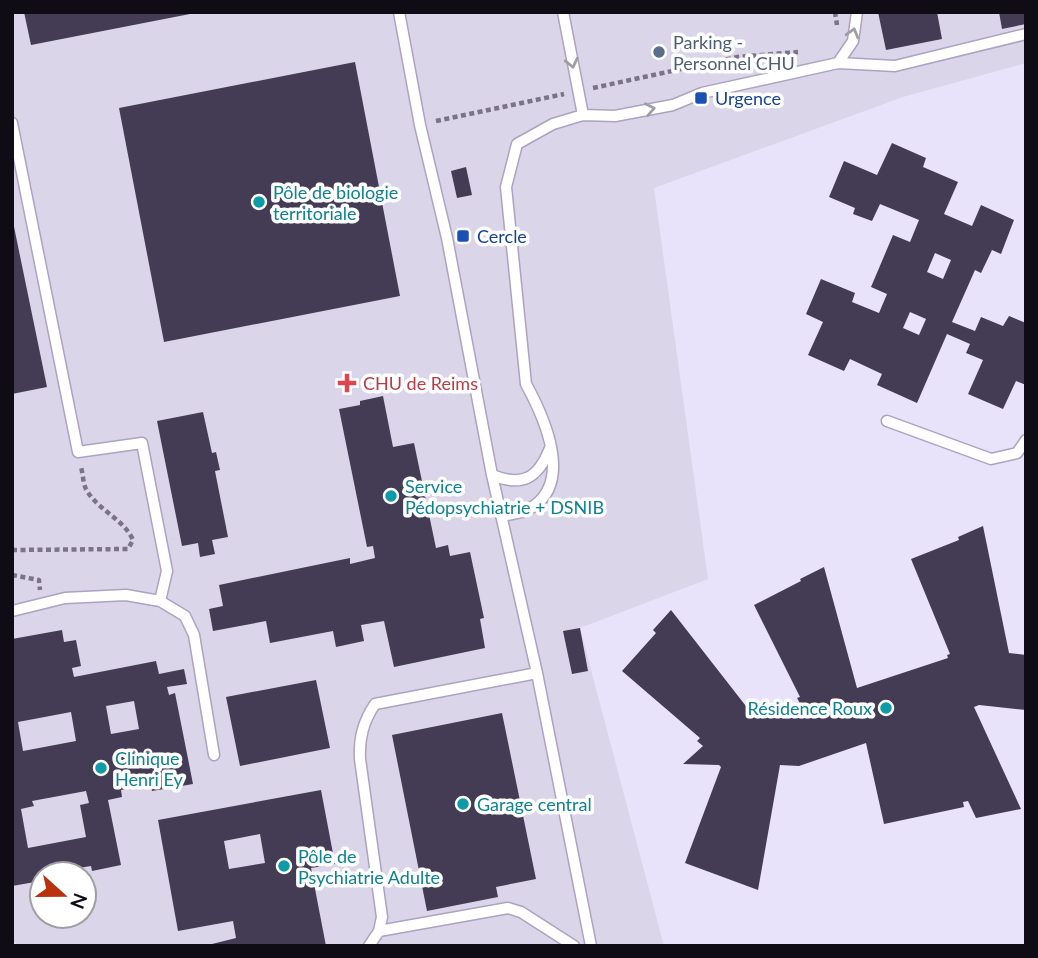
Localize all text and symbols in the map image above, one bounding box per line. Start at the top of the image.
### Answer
one-way arrow [845,28,860,40]
place label: Parking - Personnel CHU [673,31,795,74]
marker: Parking - Personnel CHU [651,44,667,60]
one-way arrow [564,57,579,69]
place label: Urgence [715,87,781,109]
marker: Urgence [693,90,709,106]
one-way arrow [645,102,656,117]
place label: Pôle de biologie territoriale [273,181,398,224]
marker: Pôle de biologie territoriale [251,194,267,210]
place label: Cercle [477,225,527,247]
marker: Cercle [455,228,471,244]
place label: CHU de Reims [363,372,478,394]
marker: CHU de Reims [337,373,357,393]
place label: Service Pédopsychiatrie + DSNIB [405,475,604,518]
marker: Service Pédopsychiatrie + DSNIB [383,488,399,504]
place label: Résidence Roux [748,697,872,719]
marker: Résidence Roux [878,700,894,716]
place label: Clinique Henri Ey [115,747,183,790]
marker: Clinique Henri Ey [93,760,109,776]
place label: Garage central [477,793,592,815]
marker: Garage central [455,796,471,812]
place label: Pôle de Psychiatrie Adulte [298,845,440,888]
marker: Pôle de Psychiatrie Adulte [276,858,292,874]
north arrow [28,860,98,930]
text: N [66,890,93,912]

